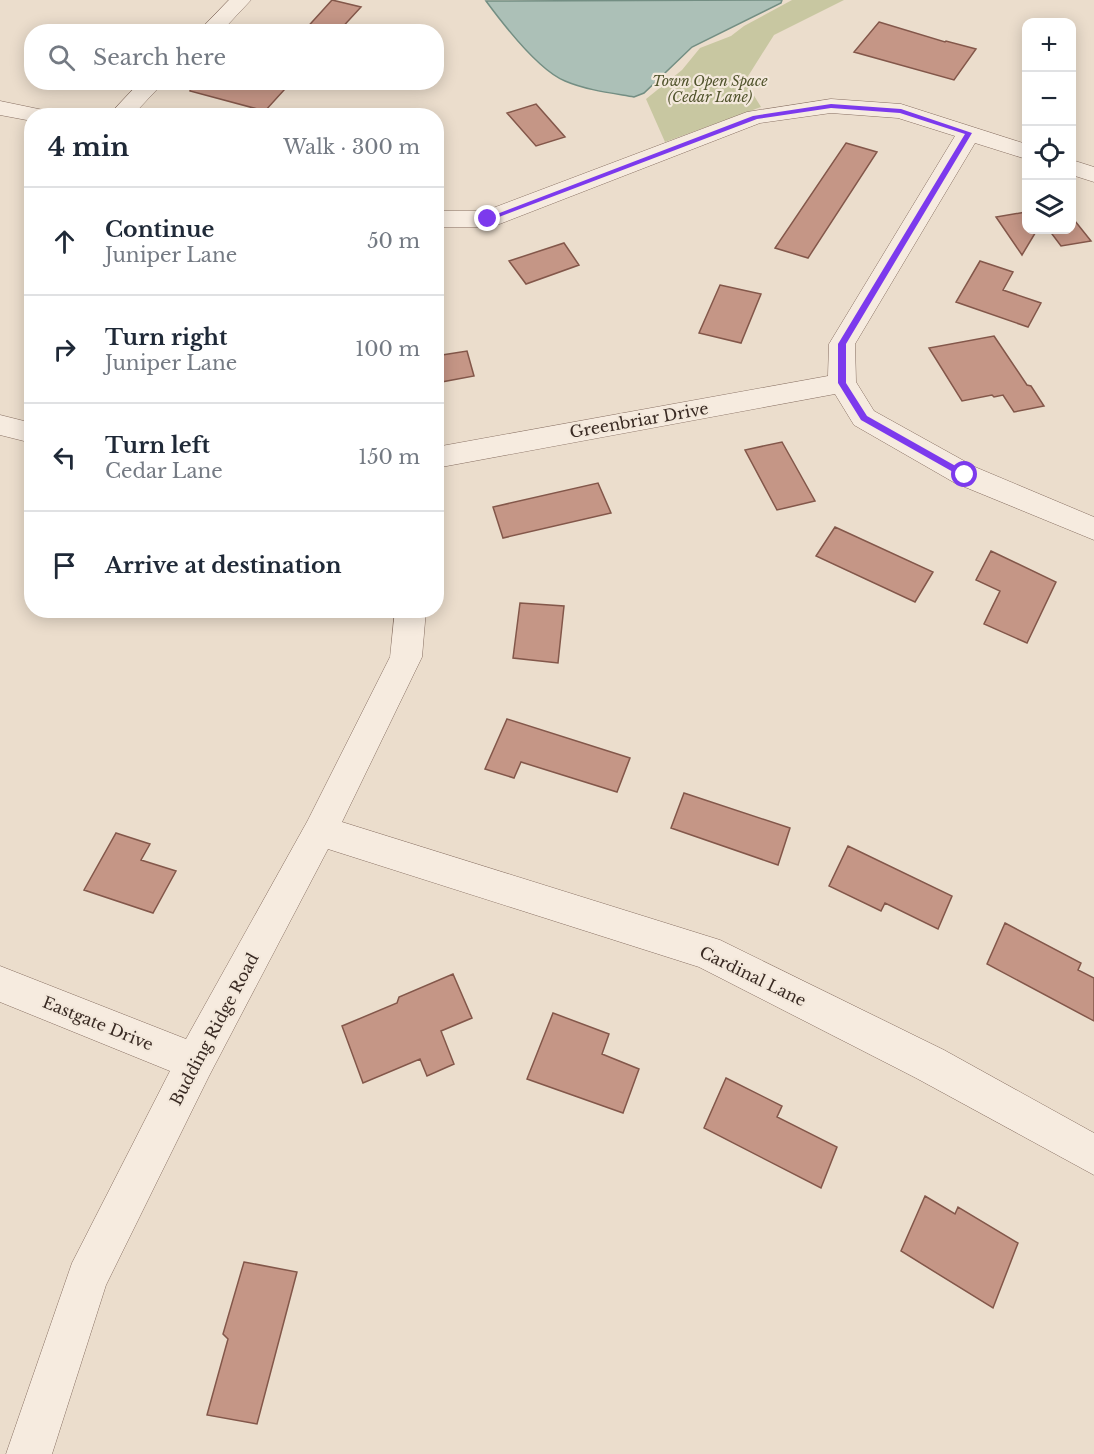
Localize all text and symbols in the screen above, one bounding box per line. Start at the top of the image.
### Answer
map controls [1022,18,1076,234]
button: + [1022,18,1076,72]
search box [24,24,444,90]
icon: search [45,41,78,74]
text: Search here [93,44,226,71]
park label: Town Open Space (Cedar Lane) [652,72,768,106]
button: − [1022,72,1076,126]
button: locate [1022,126,1076,180]
text: 4 min [48,131,129,163]
text: Walk · 300 m [283,135,420,159]
button: layers [1022,180,1076,234]
route end [474,205,500,231]
text: Continue [105,216,214,243]
icon: ahead [48,225,81,258]
text: 50 m [367,229,420,253]
text: Juniper Lane [105,243,237,267]
text: Turn right [105,324,227,351]
icon: right [48,333,81,366]
text: 100 m [355,337,420,361]
text: Juniper Lane [105,351,237,375]
street label: Greenbriar Drive [568,398,710,442]
text: Turn left [105,432,210,459]
icon: left [48,441,81,474]
text: 150 m [358,445,420,469]
text: Cedar Lane [105,459,223,483]
route start [951,461,977,487]
icon: arrive [48,549,81,582]
text: Arrive at destination [105,552,342,579]
street label: Cardinal Lane [697,942,809,1010]
street label: Budding Ridge Road [165,949,263,1109]
street label: Eastgate Drive [40,992,156,1054]

